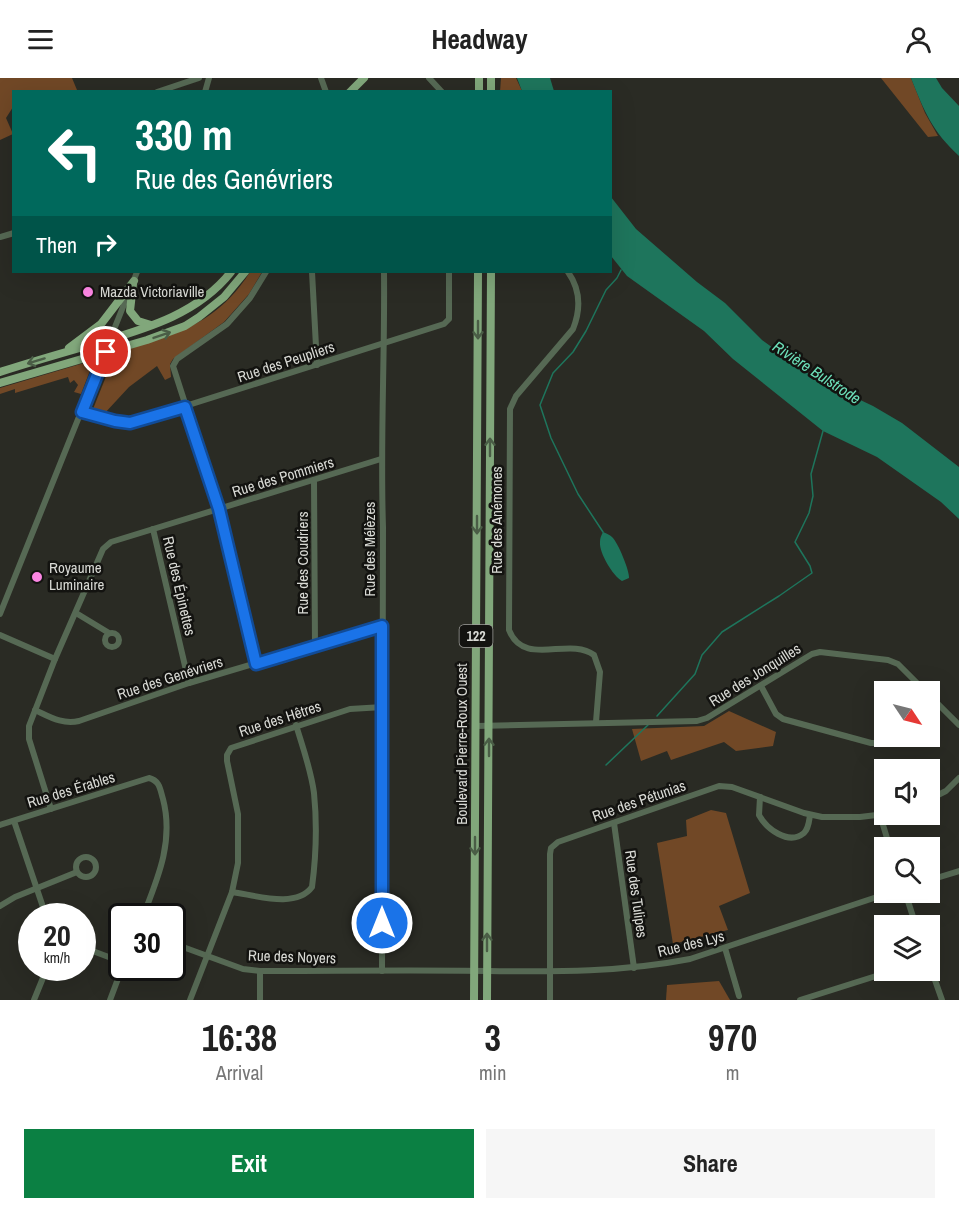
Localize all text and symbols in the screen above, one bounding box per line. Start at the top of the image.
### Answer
text: Headway [432,21,528,57]
icon: menu [24,23,57,56]
icon: person [902,23,935,56]
text: 330 m [135,107,233,163]
icon: left [36,114,114,192]
text: Rue des Genévriers [135,161,333,197]
icon: right [89,228,122,261]
text: Then [36,230,77,260]
place label: Mazda Victoriaville [100,281,205,302]
marker: Mazda Victoriaville [81,285,95,299]
one-way arrow [472,319,484,339]
pin [80,326,131,377]
one-way arrow [152,328,171,339]
icon: arrive [89,335,122,368]
water label: Rivière Bulstrode [768,335,866,409]
street label: Rue des Peupliers [234,336,337,387]
one-way arrow [27,356,46,367]
one-way arrow [484,437,496,457]
street label: Rue des Pommiers [229,451,336,502]
street label: Rue des Anémones [486,466,507,574]
street label: Rue des Mélèzes [359,501,380,597]
street label: Rue des Coudriers [292,511,313,615]
one-way arrow [471,514,483,534]
street label: Rue des Épinettes [158,534,201,638]
place label: Royaume Luminaire [49,557,105,595]
marker: Royaume Luminaire [30,570,44,584]
road number: 122 [460,625,492,647]
street label: Rue des Jonquilles [705,638,805,711]
street label: Rue des Genévriers [114,651,225,705]
street label: Boulevard Pierre-Roux Ouest [451,663,472,825]
north arrow [874,681,940,747]
map controls [874,681,940,981]
street label: Rue des Hêtres [236,695,324,742]
one-way arrow [483,737,495,757]
button: sound [874,759,940,825]
street label: Rue des Érables [24,766,117,813]
street label: Rue des Pétunias [589,775,688,826]
one-way arrow [469,835,481,855]
button: search [874,837,940,903]
street label: Rue des Tulipes [620,849,653,939]
position arrow [350,891,414,955]
speed limit sign: 30 [108,903,186,981]
text: 20 [43,915,71,955]
button: layers [874,915,940,981]
street label: Rue des Lys [655,925,726,962]
one-way arrow [481,932,493,952]
street label: Rue des Noyers [248,944,336,969]
text: km/h [44,947,70,968]
text: 16:38 [202,1014,277,1062]
text: 3 [484,1014,501,1062]
text: 970 [708,1014,757,1062]
text: Arrival [216,1059,263,1086]
text: min [479,1059,506,1086]
text: m [726,1059,739,1086]
button: Exit [24,1129,474,1198]
button: Share [486,1129,935,1198]

